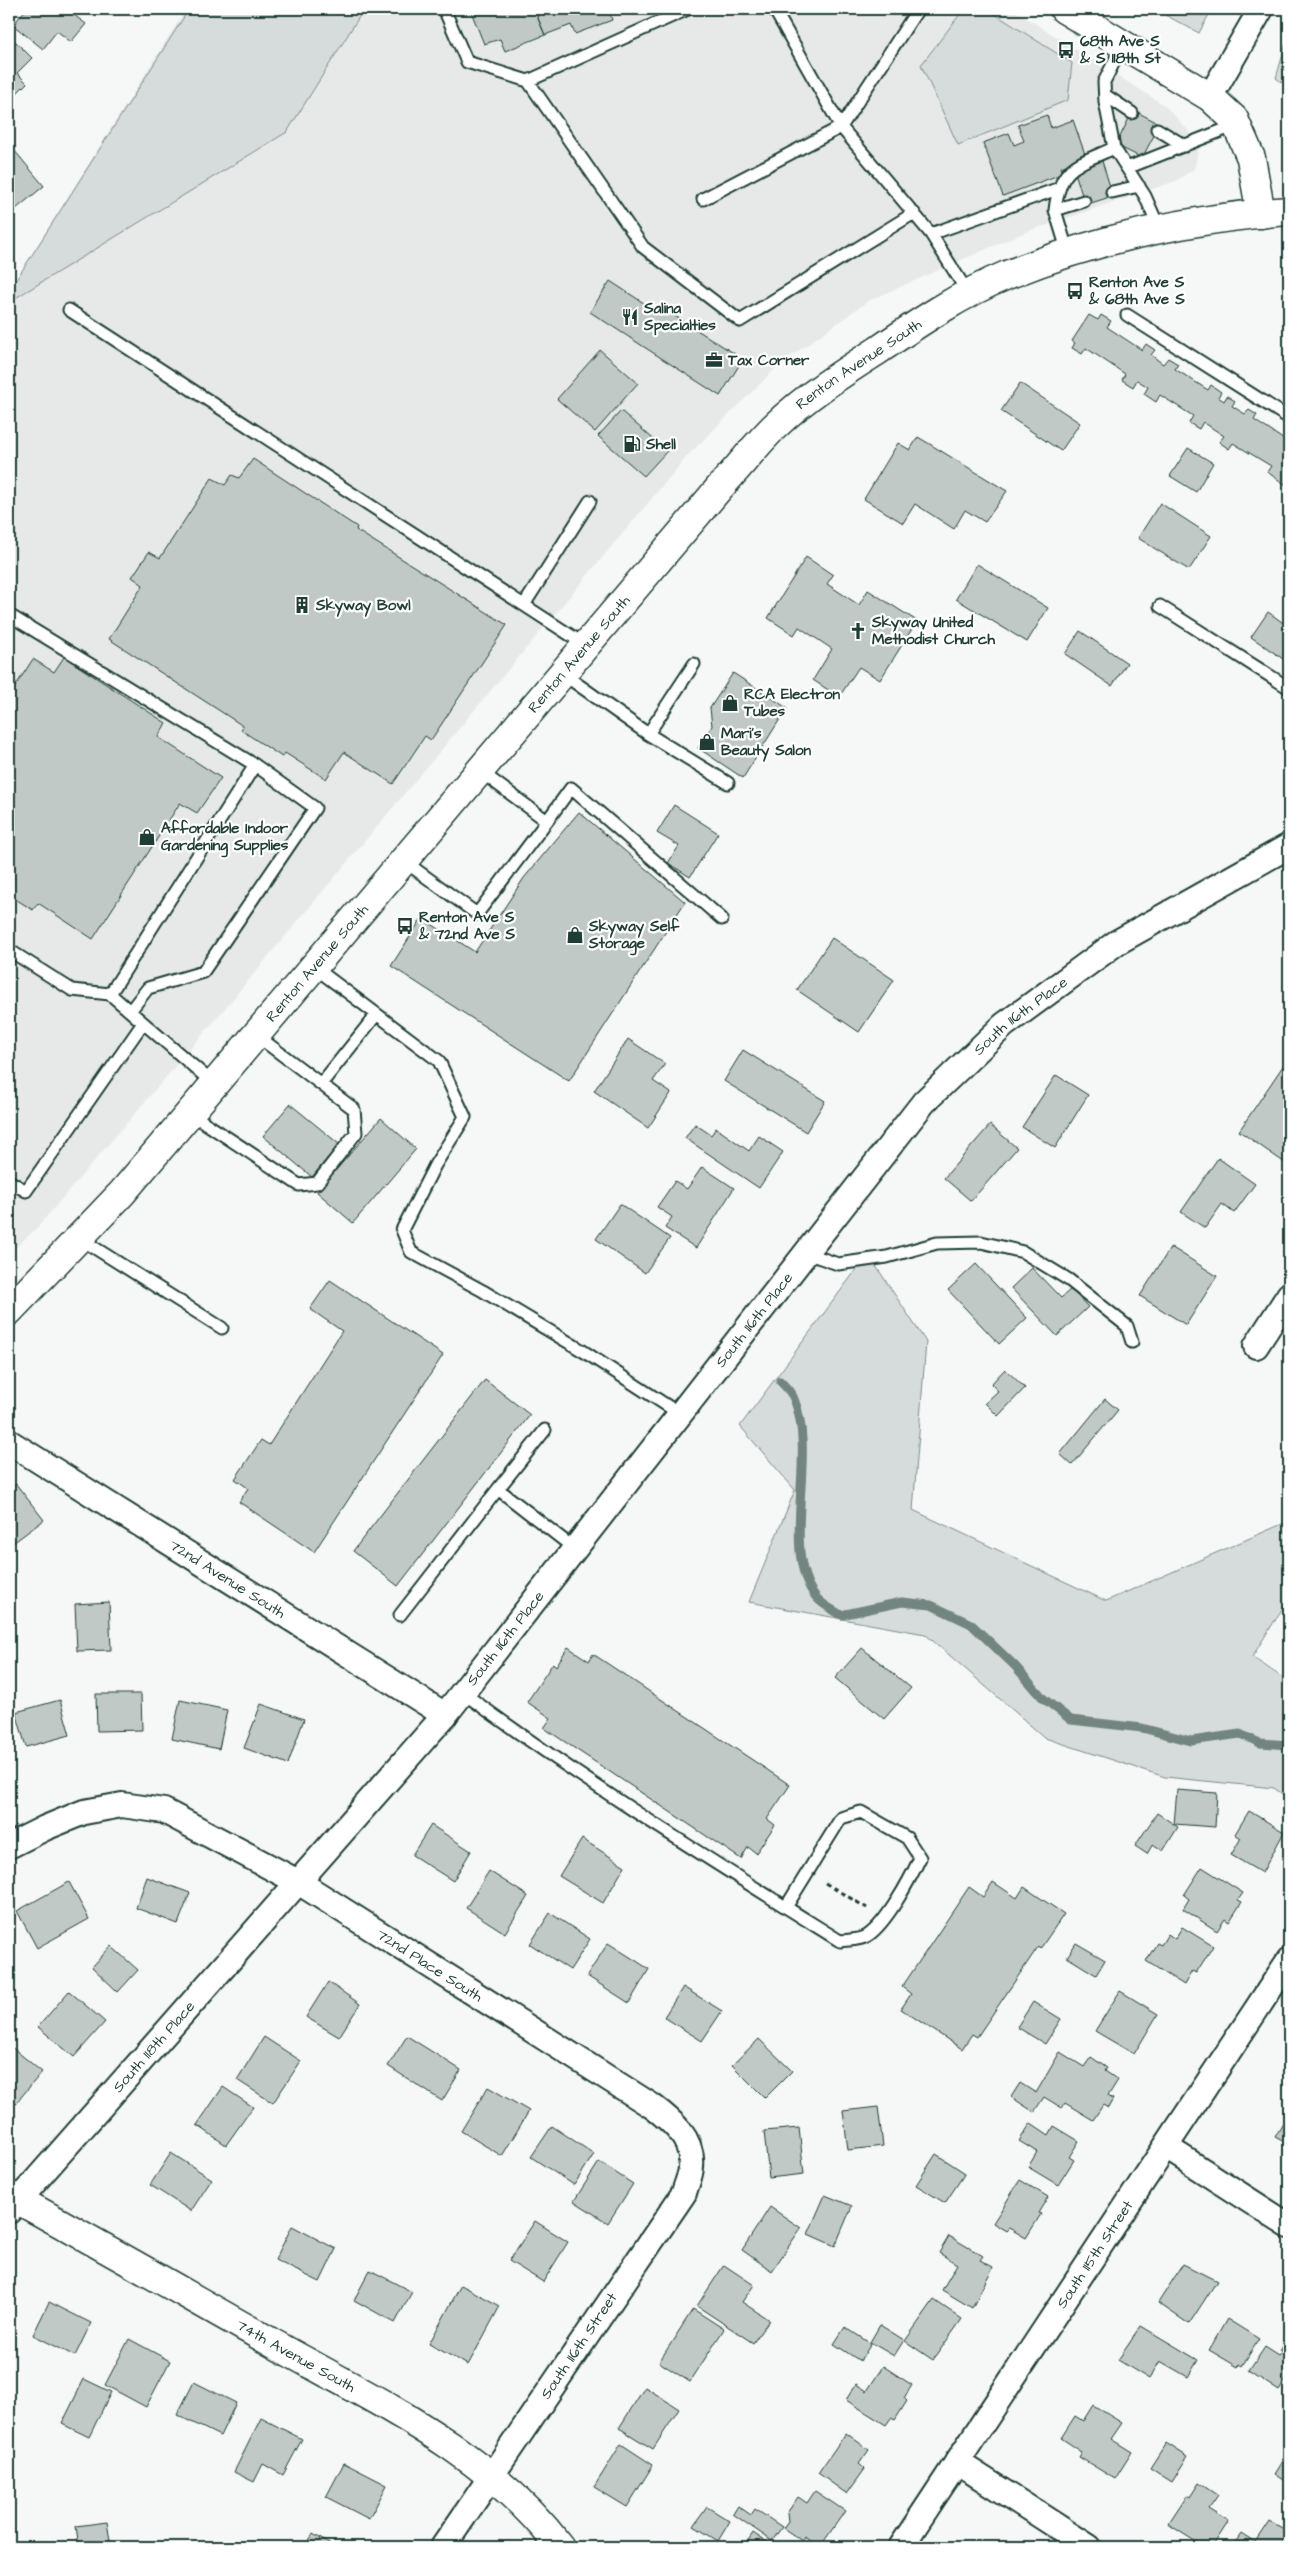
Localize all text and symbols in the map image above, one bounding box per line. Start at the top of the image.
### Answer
place label: 68th Ave S & S 118th St [1079,31,1161,69]
bus stop icon: 68th Ave S & S 118th St [1056,40,1076,60]
place label: Renton Ave S & 68th Ave S [1088,272,1185,310]
bus stop icon: Renton Ave S & 68th Ave S [1065,281,1085,301]
place label: Salina Specialties [643,298,716,336]
restaurant icon: Salina Specialties [620,307,640,327]
street label: Renton Avenue South [791,313,926,414]
office icon: Tax Corner [704,350,724,370]
place label: Tax Corner [727,350,810,371]
fuel station icon: Shell [622,434,642,454]
place label: Shell [645,434,677,455]
street label: Renton Avenue South [523,590,635,717]
building icon: Skyway Bowl [292,595,312,615]
place label: Skyway Bowl [315,595,411,617]
place label: Skyway United Methodist Church [871,612,995,650]
church icon: Skyway United Methodist Church [848,621,868,641]
place label: RCA Electron Tubes [743,684,841,722]
shop icon: RCA Electron Tubes [720,693,740,713]
place label: Mari's Beauty Salon [721,723,811,762]
shop icon: Mari's Beauty Salon [697,732,717,752]
place label: Affordable Indoor Gardening Supplies [161,818,289,858]
shop icon: Affordable Indoor Gardening Supplies [137,827,157,847]
street label: Renton Avenue South [261,899,373,1026]
place label: Renton Ave S & 72nd Ave S [418,907,516,945]
bus stop icon: Renton Ave S & 72nd Ave S [395,916,415,936]
place label: Skyway Self Storage [588,916,680,956]
shop icon: Skyway Self Storage [565,925,585,945]
street label: South 116th Place [969,971,1072,1060]
street label: South 116th Place [710,1268,798,1372]
street label: 72nd Avenue South [166,1535,290,1623]
street label: South 116th Place [461,1586,549,1690]
street label: 72nd Place South [373,1924,487,2007]
street label: South 118th Place [108,1996,200,2097]
street label: South 115th Street [1051,2196,1138,2312]
street label: South 116th Street [536,2289,622,2403]
street label: 74th Avenue South [233,2314,360,2397]

